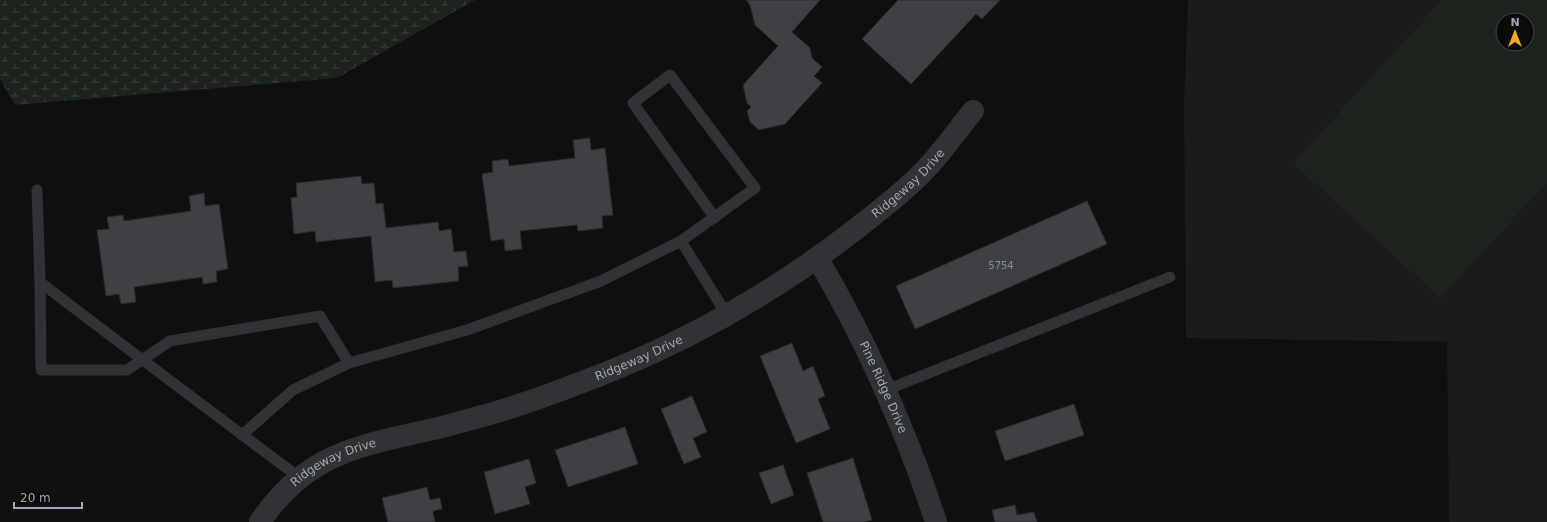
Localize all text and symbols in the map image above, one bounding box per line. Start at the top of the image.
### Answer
north arrow [1495,12,1535,52]
text: N [1510,16,1520,29]
street label: Ridgeway Drive [869,146,948,221]
house number: 5754 [988,260,1014,271]
street label: Ridgeway Drive [593,332,685,383]
street label: Pine Ridge Drive [856,339,910,435]
street label: Ridgeway Drive [288,436,378,489]
scale bar [14,484,82,510]
text: 20 m [20,491,51,505]

